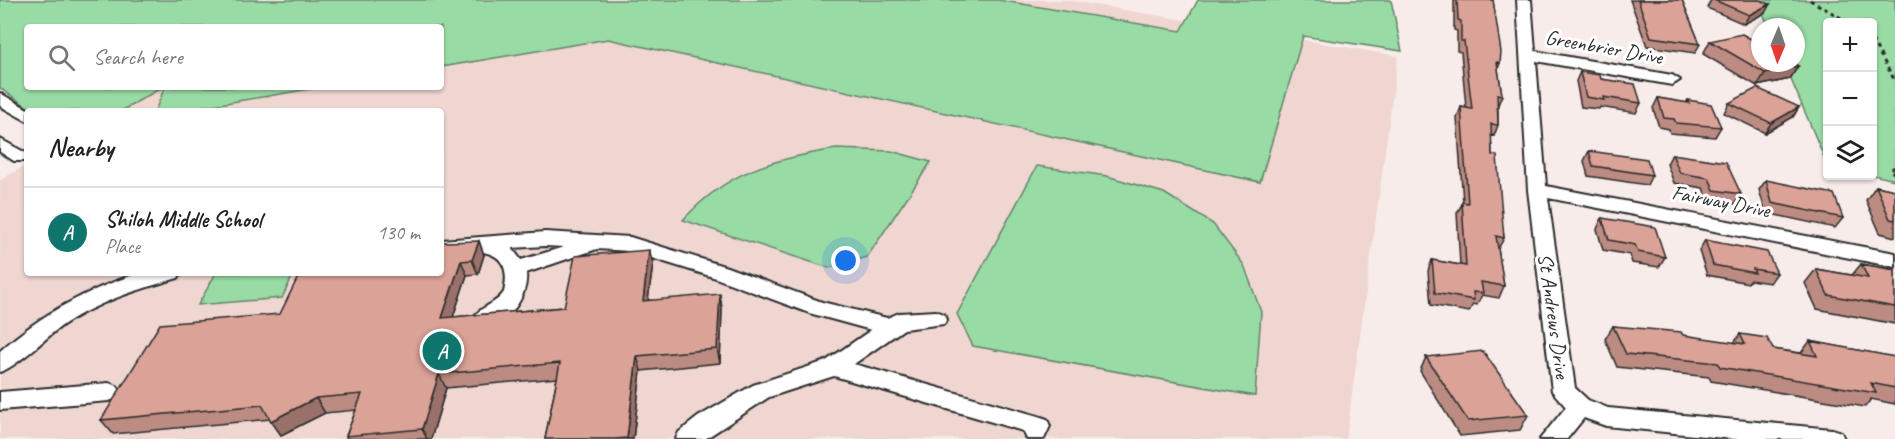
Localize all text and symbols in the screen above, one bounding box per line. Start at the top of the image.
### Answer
north arrow [1751,18,1805,72]
map controls [1823,18,1877,180]
button: + [1823,18,1877,72]
search box [24,24,444,90]
street label: Greenbrier Drive [1543,24,1666,70]
icon: search [45,41,78,74]
text: Search here [93,43,183,71]
button: − [1823,72,1877,126]
button: layers [1823,126,1877,180]
text: Nearby [48,131,113,164]
street label: Fairway Drive [1670,179,1773,223]
text: Shiloh Middle School [105,206,262,234]
text: A [62,220,73,245]
text: 130 m [377,220,420,245]
text: Place [105,234,140,259]
your location [831,246,860,275]
street label: St Andrews Drive [1532,252,1576,381]
pin: A [422,328,462,374]

